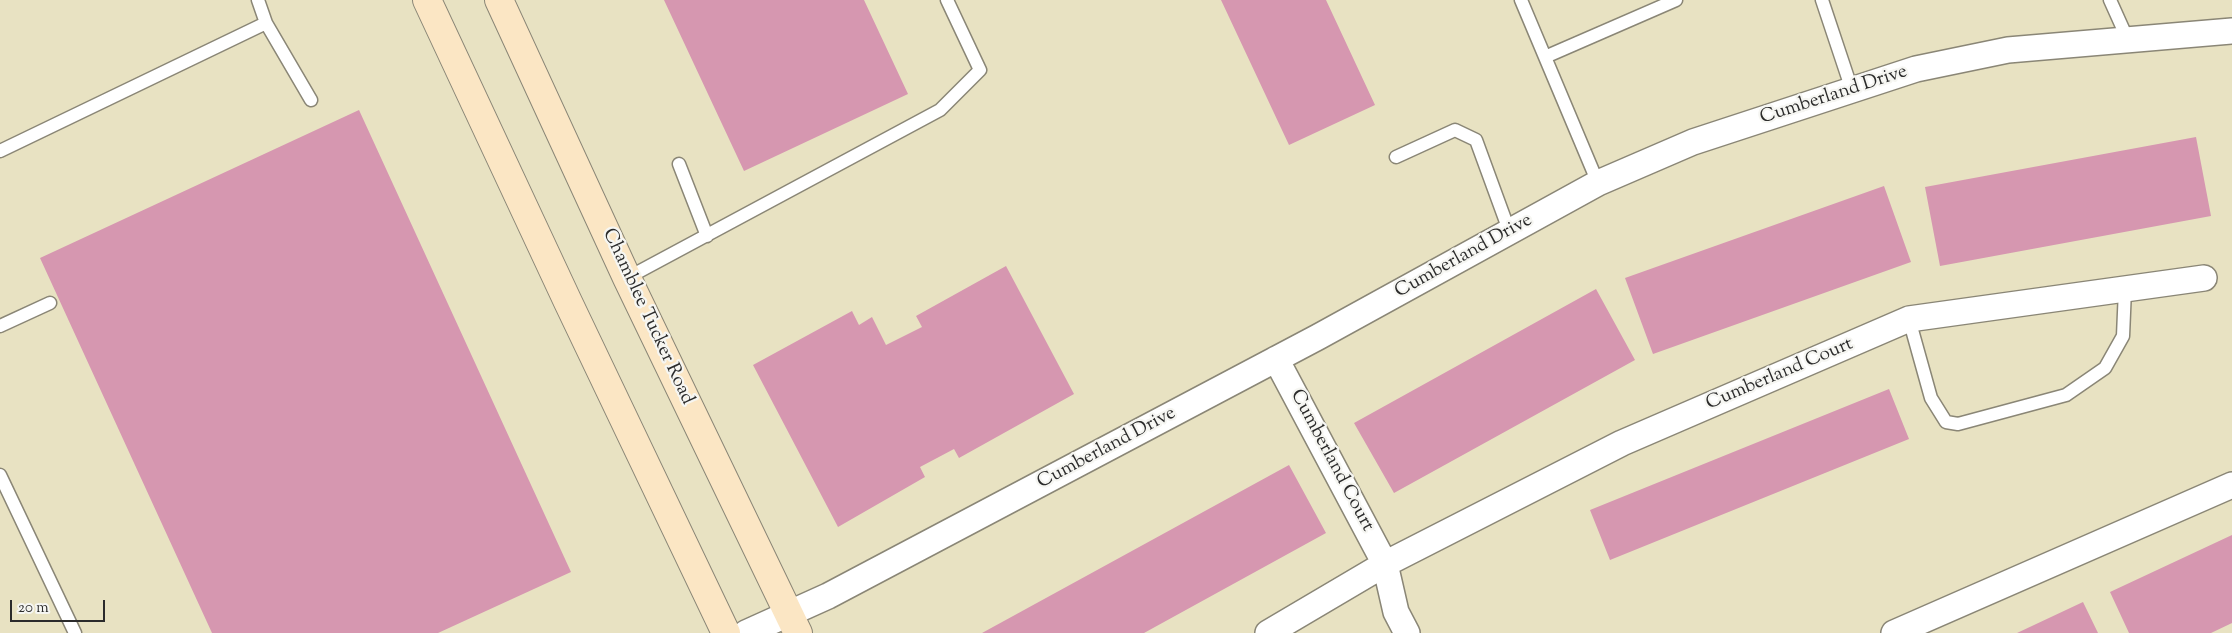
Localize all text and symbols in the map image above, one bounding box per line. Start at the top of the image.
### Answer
street label: Cumberland Drive [1758,61,1910,131]
street label: Cumberland Drive [1391,210,1537,304]
street label: Chamblee Tucker Road [596,225,698,409]
street label: Cumberland Court [1703,334,1857,416]
street label: Cumberland Court [1284,386,1378,536]
street label: Cumberland Drive [1034,403,1180,495]
scale bar [12,590,108,622]
text: 20 m [18,598,49,619]

